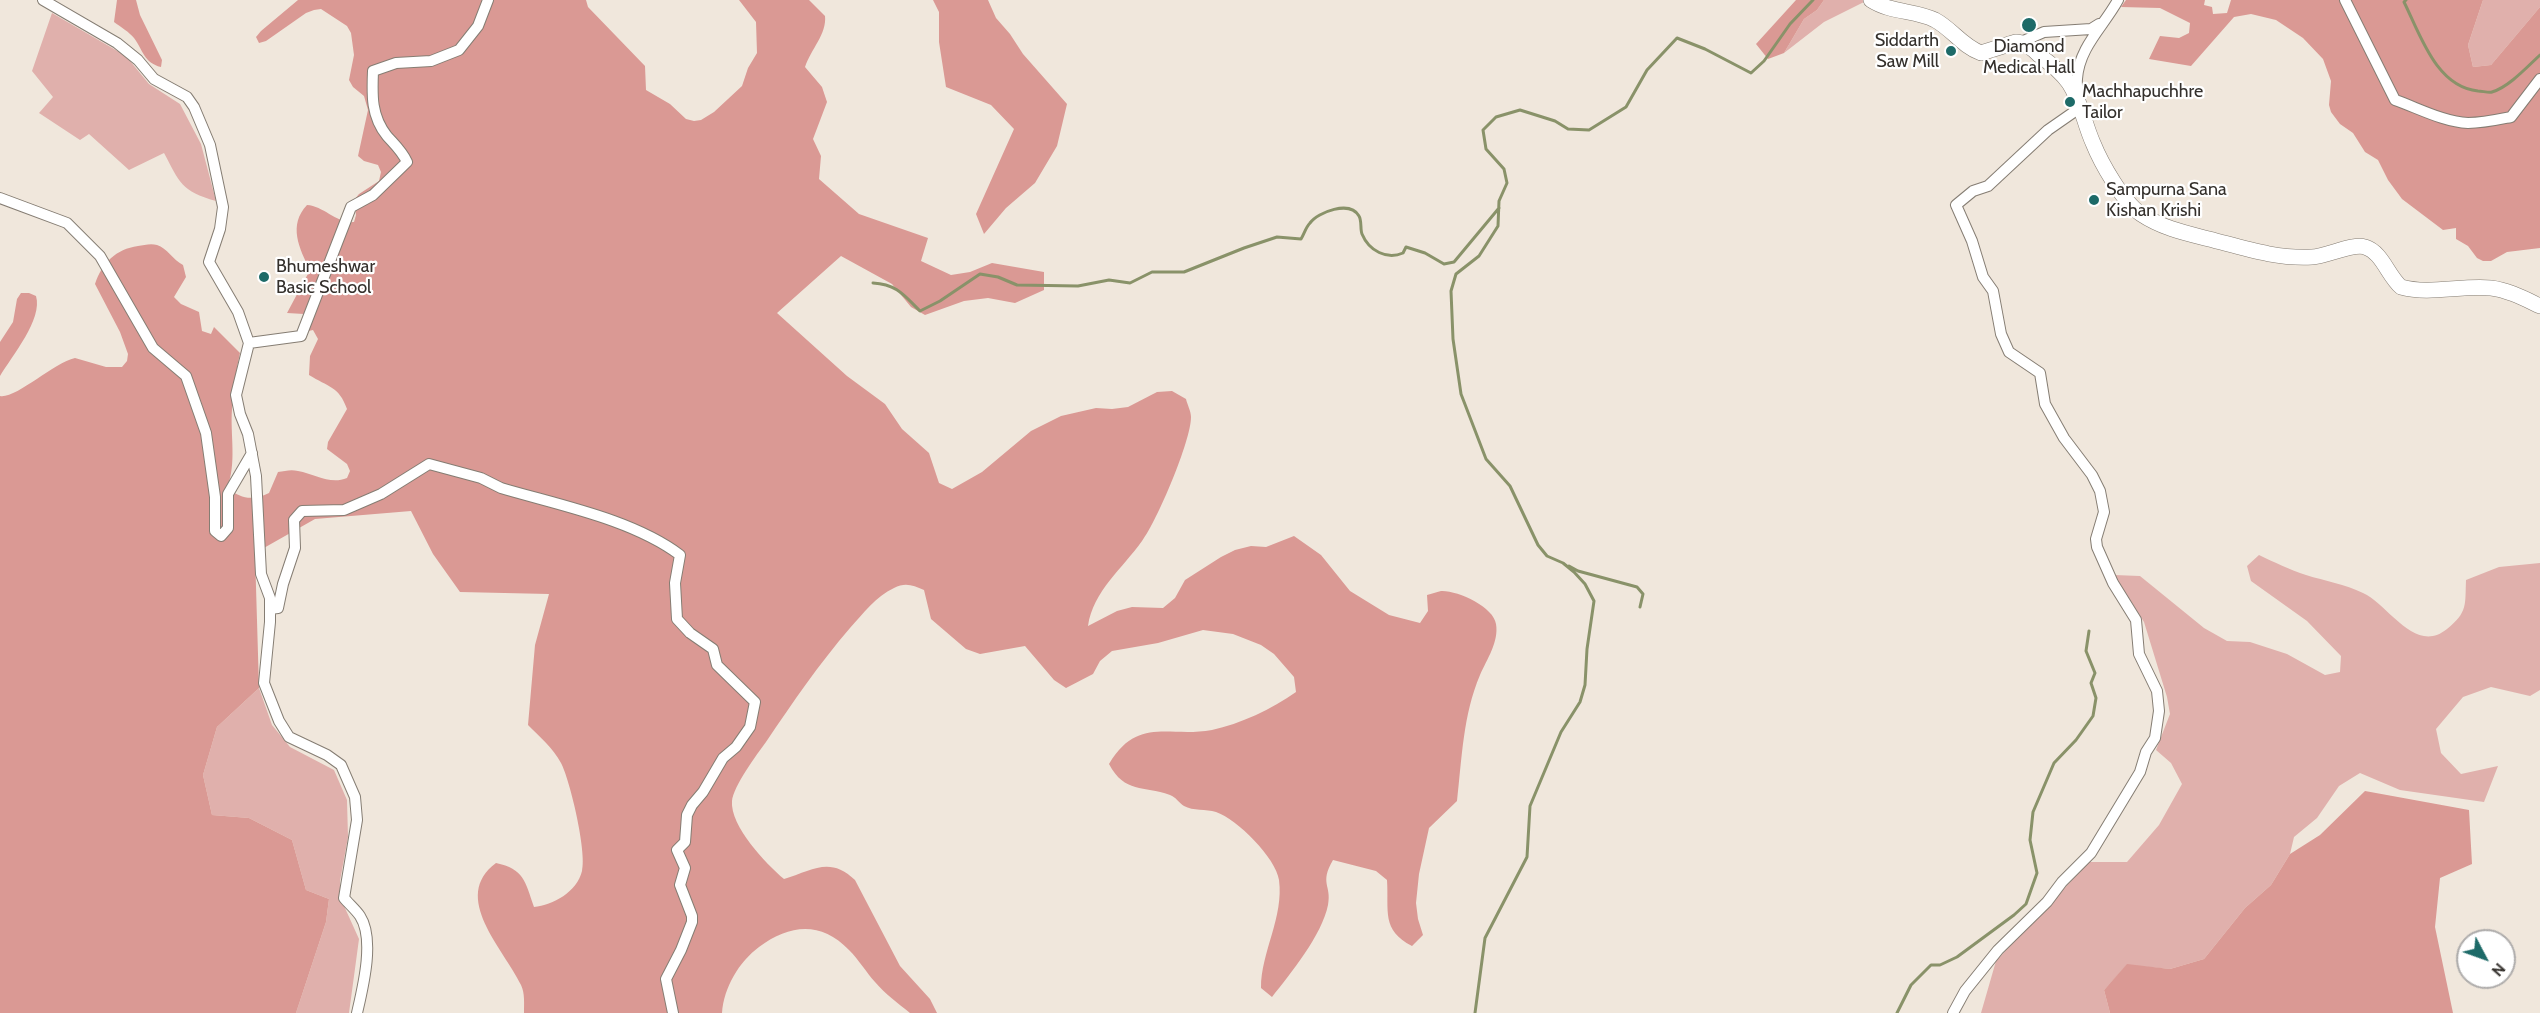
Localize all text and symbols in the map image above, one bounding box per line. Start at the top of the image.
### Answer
marker: Diamond Medical Hall [2020,16,2038,34]
place label: Siddarth Saw Mill [1875,30,1939,72]
place label: Diamond Medical Hall [1983,36,2075,78]
marker: Siddarth Saw Mill [1944,44,1958,58]
place label: Machhapuchhre Tailor [2082,81,2203,124]
marker: Machhapuchhre Tailor [2063,95,2077,109]
place label: Sampurna Sana Kishan Krishi [2106,179,2227,222]
marker: Sampurna Sana Kishan Krishi [2087,193,2101,207]
place label: Bhumeshwar Basic School [276,256,375,298]
marker: Bhumeshwar Basic School [257,270,271,284]
north arrow [2456,929,2516,989]
text: N [2488,959,2509,980]

